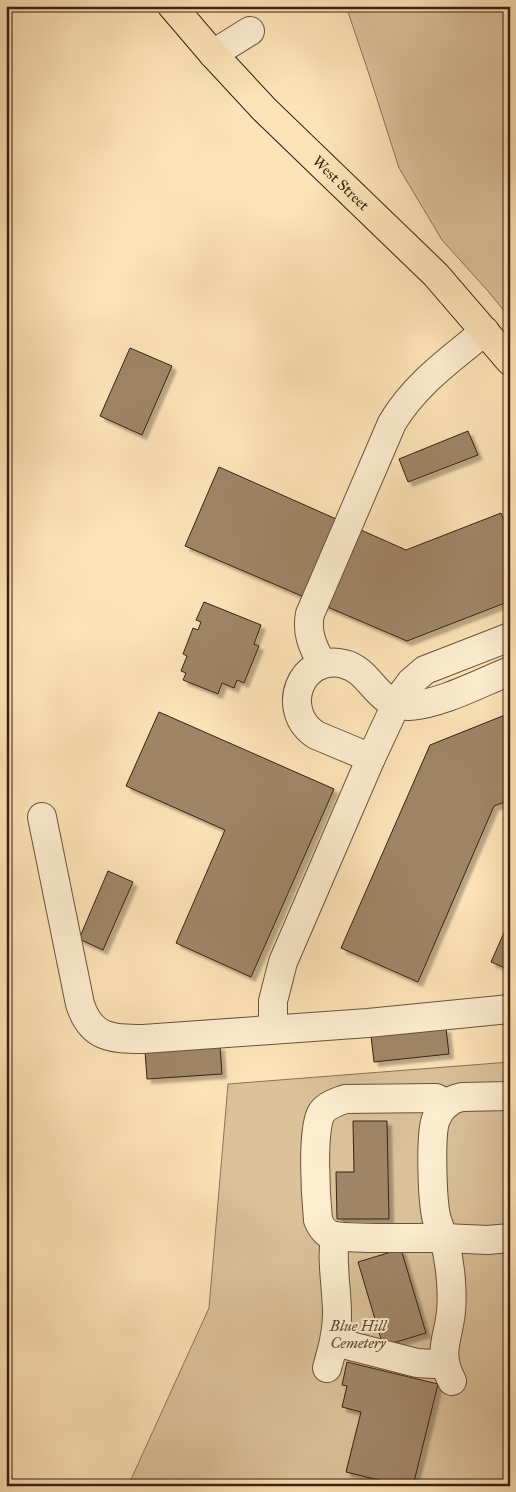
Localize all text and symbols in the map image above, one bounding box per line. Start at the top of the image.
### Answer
street label: West Street [309,152,373,215]
park label: Blue Hill Cemetery [329,1317,388,1352]

